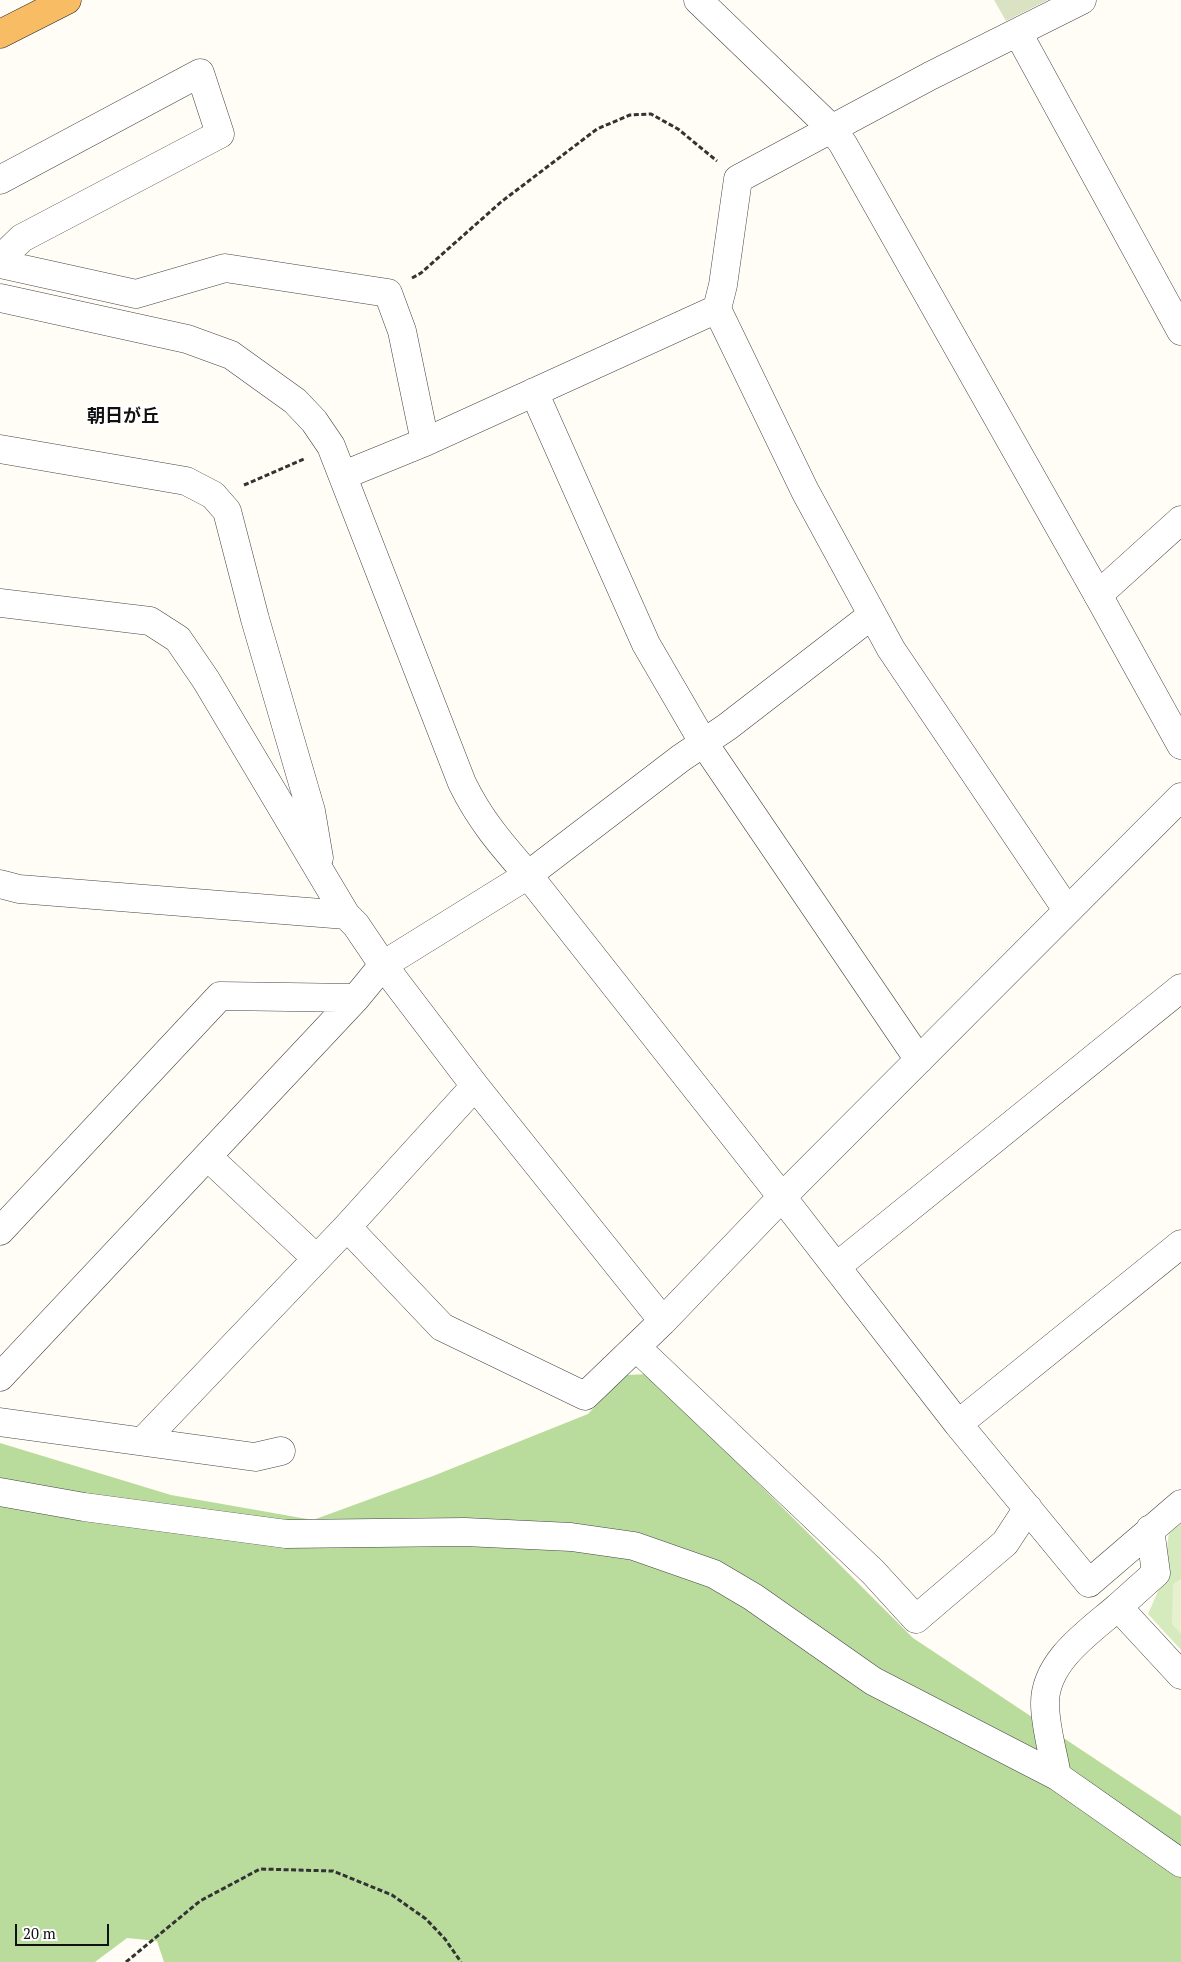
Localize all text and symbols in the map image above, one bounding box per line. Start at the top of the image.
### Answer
district label: 朝日が丘 [87,406,159,428]
scale bar [18,1914,111,1946]
text: 20 m [23,1923,56,1943]

